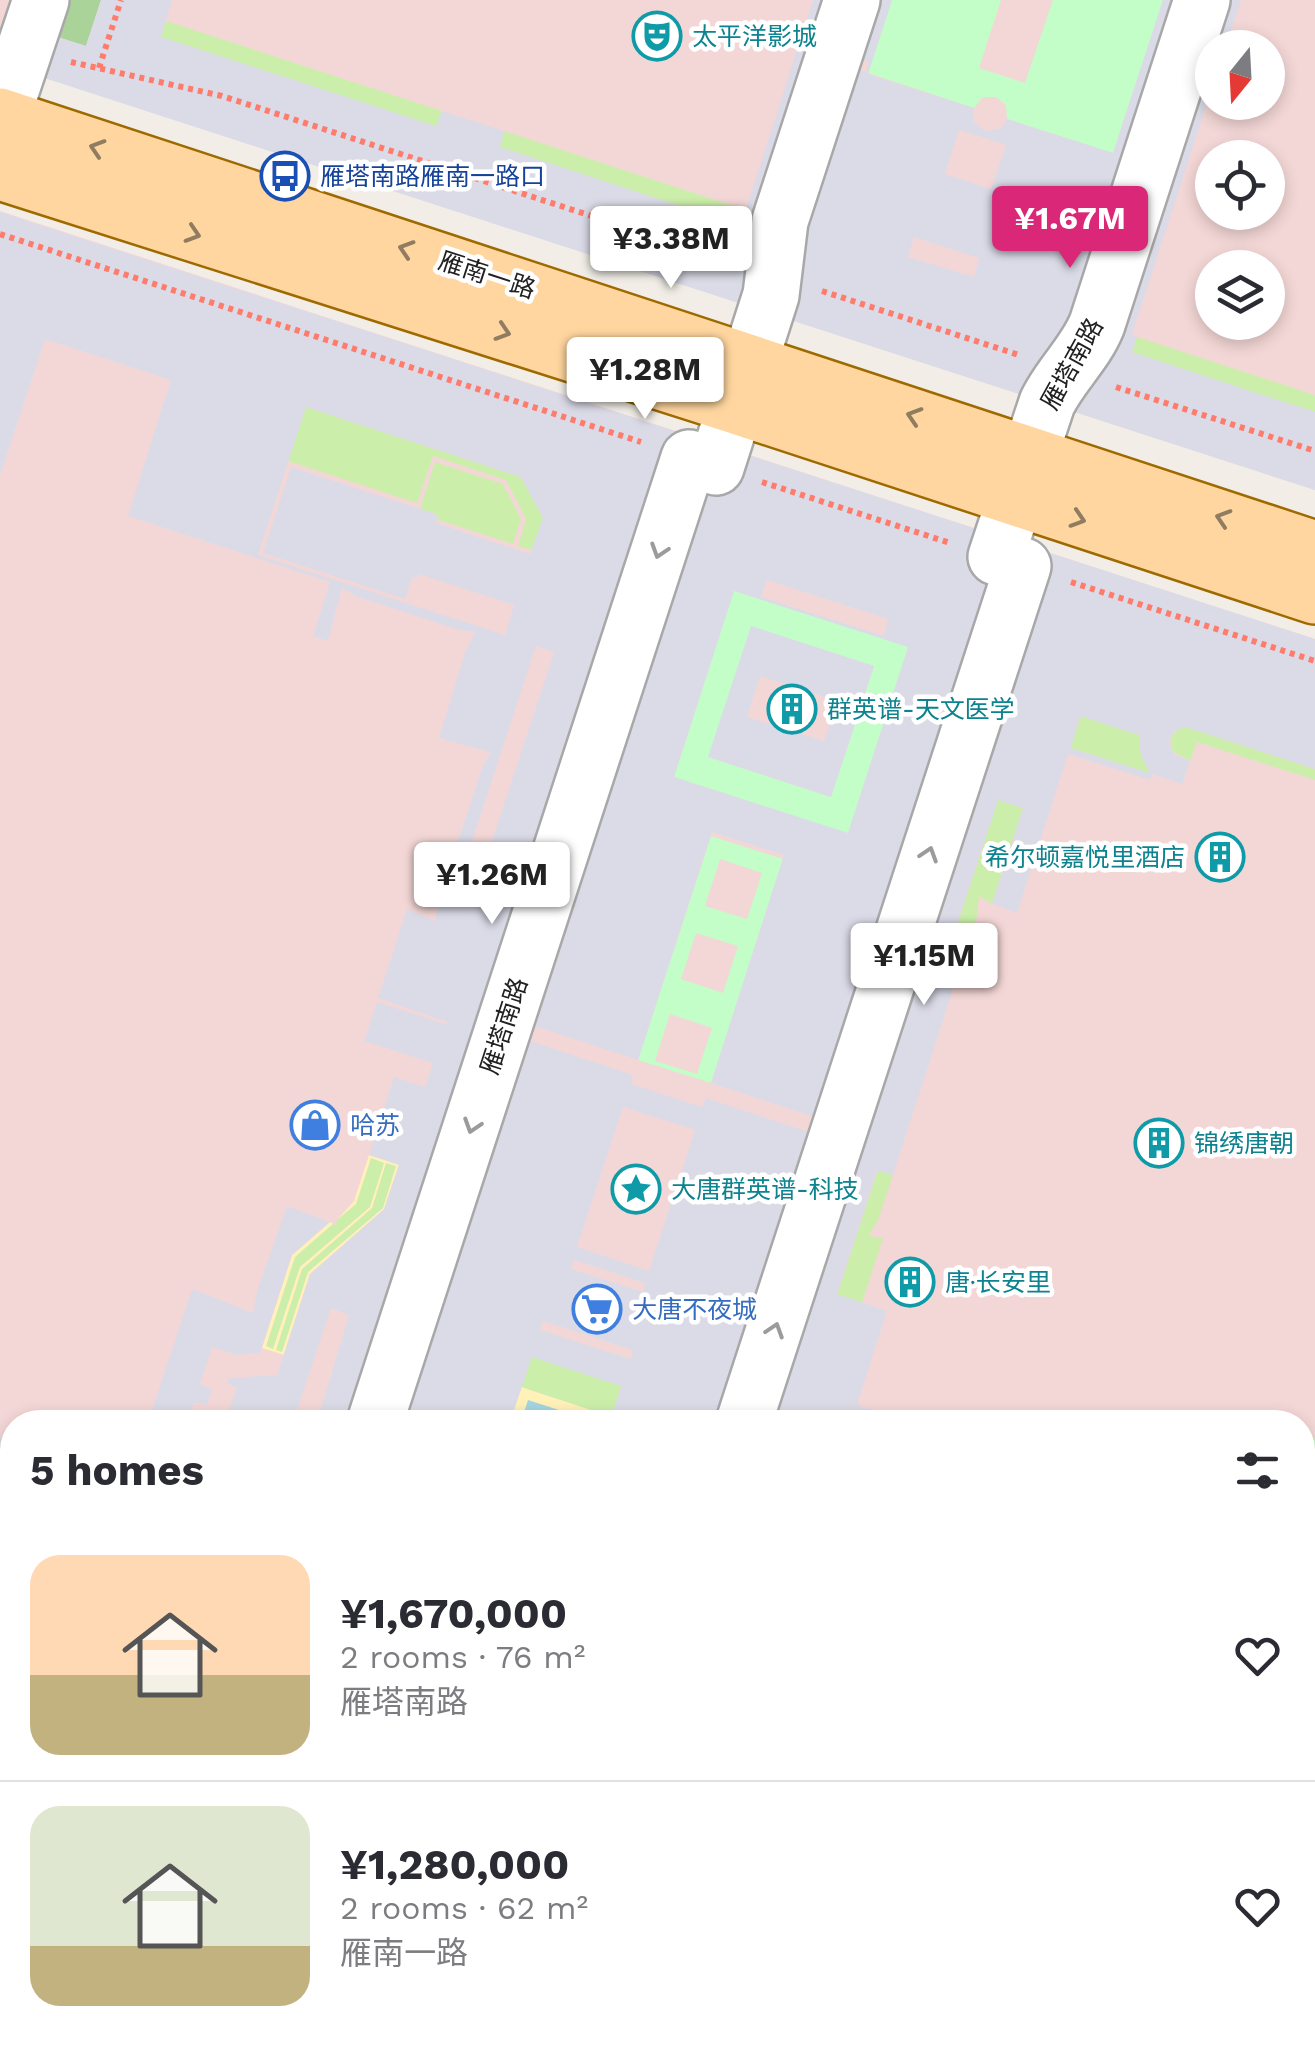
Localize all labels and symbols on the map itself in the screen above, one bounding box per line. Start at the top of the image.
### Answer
theatre icon: 太平洋影城 [631,10,683,62]
place label: 太平洋影城 [692,22,817,51]
north arrow [1195,30,1285,120]
one-way arrow [89,139,106,160]
bus stop icon: 雁塔南路雁南一路口 [259,150,311,202]
place label: 雁塔南路雁南一路口 [320,162,545,191]
pin: ¥1.67M [989,186,1151,271]
pin: ¥3.38M [590,206,752,291]
one-way arrow [184,222,201,242]
one-way arrow [398,240,415,260]
street label: 雁南一路 [435,246,539,304]
street label: 雁塔南路 [1035,313,1109,415]
one-way arrow [493,320,510,341]
pin: ¥1.28M [564,337,726,422]
one-way arrow [906,407,923,427]
one-way arrow [1069,507,1086,527]
one-way arrow [1215,509,1232,530]
one-way arrow [650,541,670,558]
building icon: 群英谱-天文医学 [766,683,818,735]
place label: 群英谱-天文医学 [827,695,1015,724]
building icon: 希尔顿嘉悦里酒店 [1194,831,1246,883]
pin: ¥1.26M [411,842,573,927]
place label: 希尔顿嘉悦里酒店 [985,843,1185,872]
one-way arrow [917,847,938,864]
pin: ¥1.15M [843,923,1005,1008]
street label: 雁塔南路 [475,974,533,1078]
shop icon: 哈苏 [289,1099,341,1151]
place label: 哈苏 [350,1111,400,1140]
one-way arrow [463,1117,483,1134]
building icon: 锦绣唐朝 [1133,1117,1185,1169]
place label: 锦绣唐朝 [1194,1129,1294,1158]
place icon: 大唐群英谱-科技 [610,1163,662,1215]
place label: 大唐群英谱-科技 [671,1175,859,1204]
building icon: 唐·长安里 [884,1256,936,1308]
place label: 唐·长安里 [945,1268,1051,1297]
supermarket icon: 大唐不夜城 [571,1283,623,1335]
place label: 大唐不夜城 [632,1295,757,1324]
one-way arrow [763,1322,783,1339]

